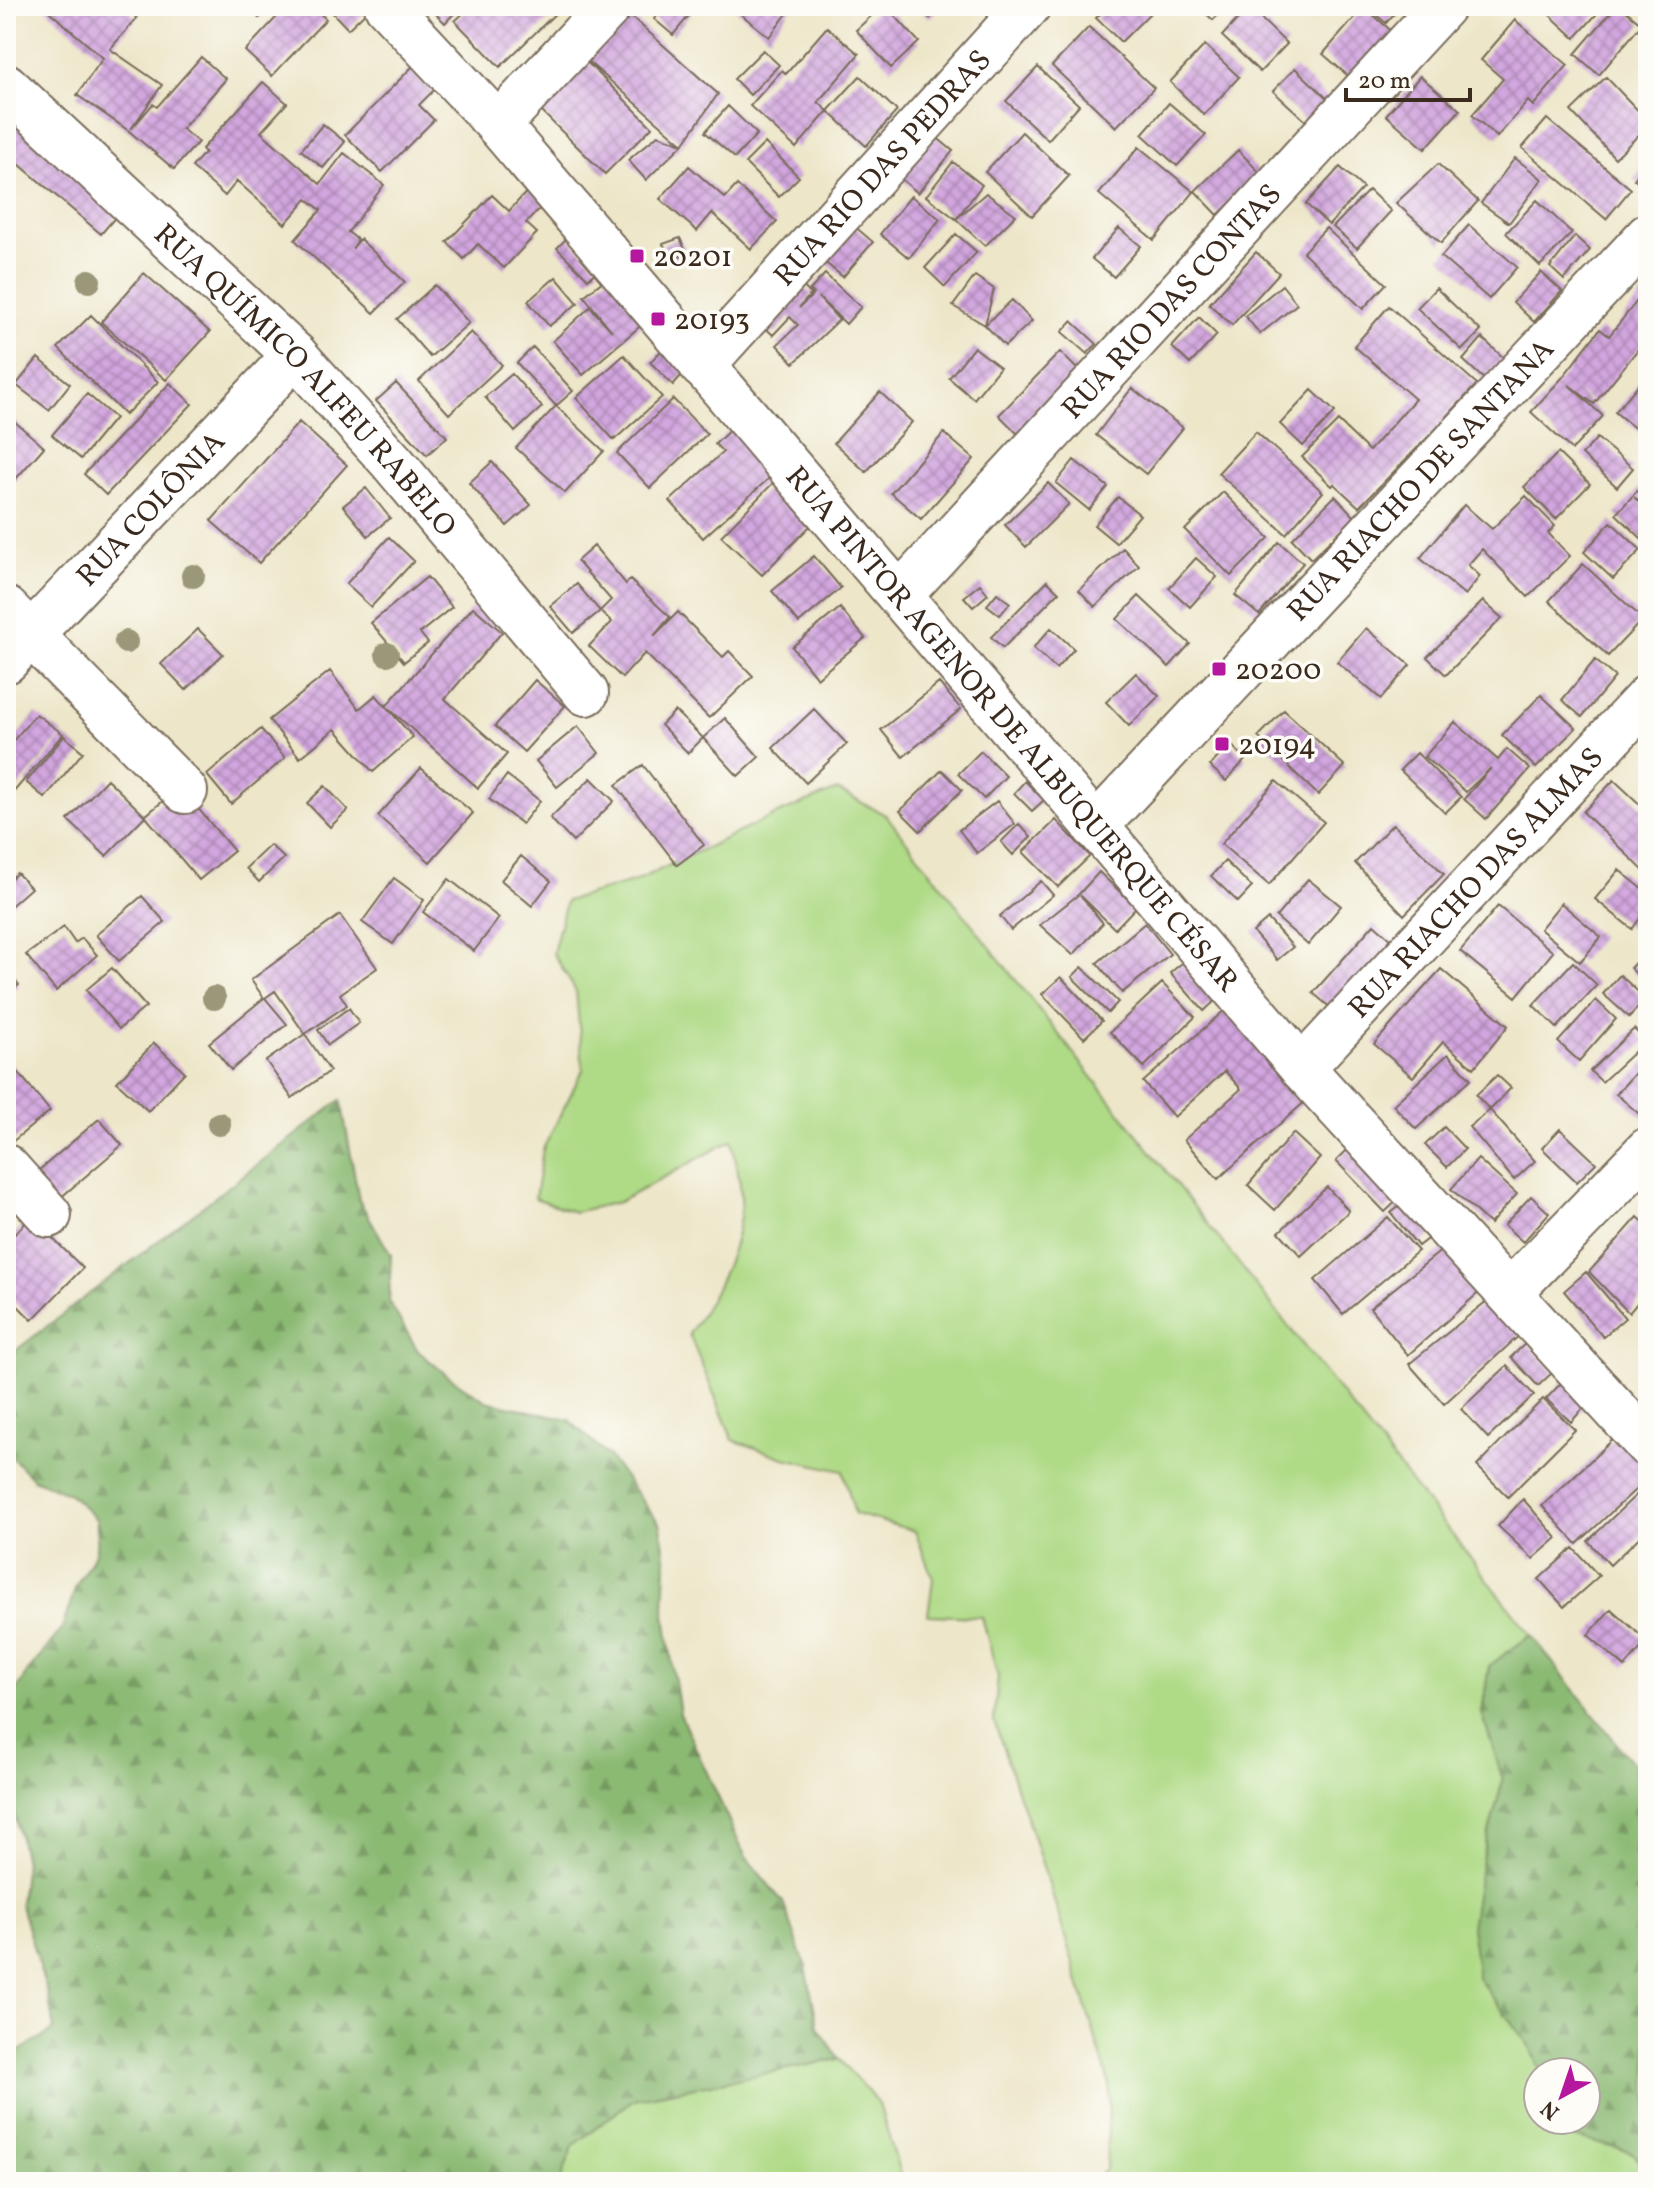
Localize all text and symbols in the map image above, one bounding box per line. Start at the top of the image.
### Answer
street label: RUA RIO DAS PEDRAS [765,41,1002,296]
scale bar [1346,52,1470,102]
text: 20 m [1358,65,1411,99]
street label: RUA RIO DAS CONTAS [1053,175,1292,429]
street label: RUA QUÍMICO ALFEU RABELO [144,215,465,547]
place label: 20201 [653,237,732,279]
marker: 20201 [628,247,646,265]
place label: 20193 [674,300,750,342]
marker: 20193 [649,310,667,328]
street label: RUA RIACHO DE SANTANA [1279,330,1565,632]
street label: RUA COLÔNIA [68,422,236,597]
street label: RUA PINTOR AGENOR DE ALBUQUERQUE CÉSAR [775,458,1248,1002]
place label: 20200 [1235,650,1321,692]
marker: 20200 [1210,660,1228,678]
place label: 20194 [1238,725,1316,767]
marker: 20194 [1213,735,1231,753]
street label: RUA RIACHO DAS ALMAS [1340,739,1614,1029]
north arrow [1522,2056,1602,2136]
text: N [1535,2092,1567,2126]

